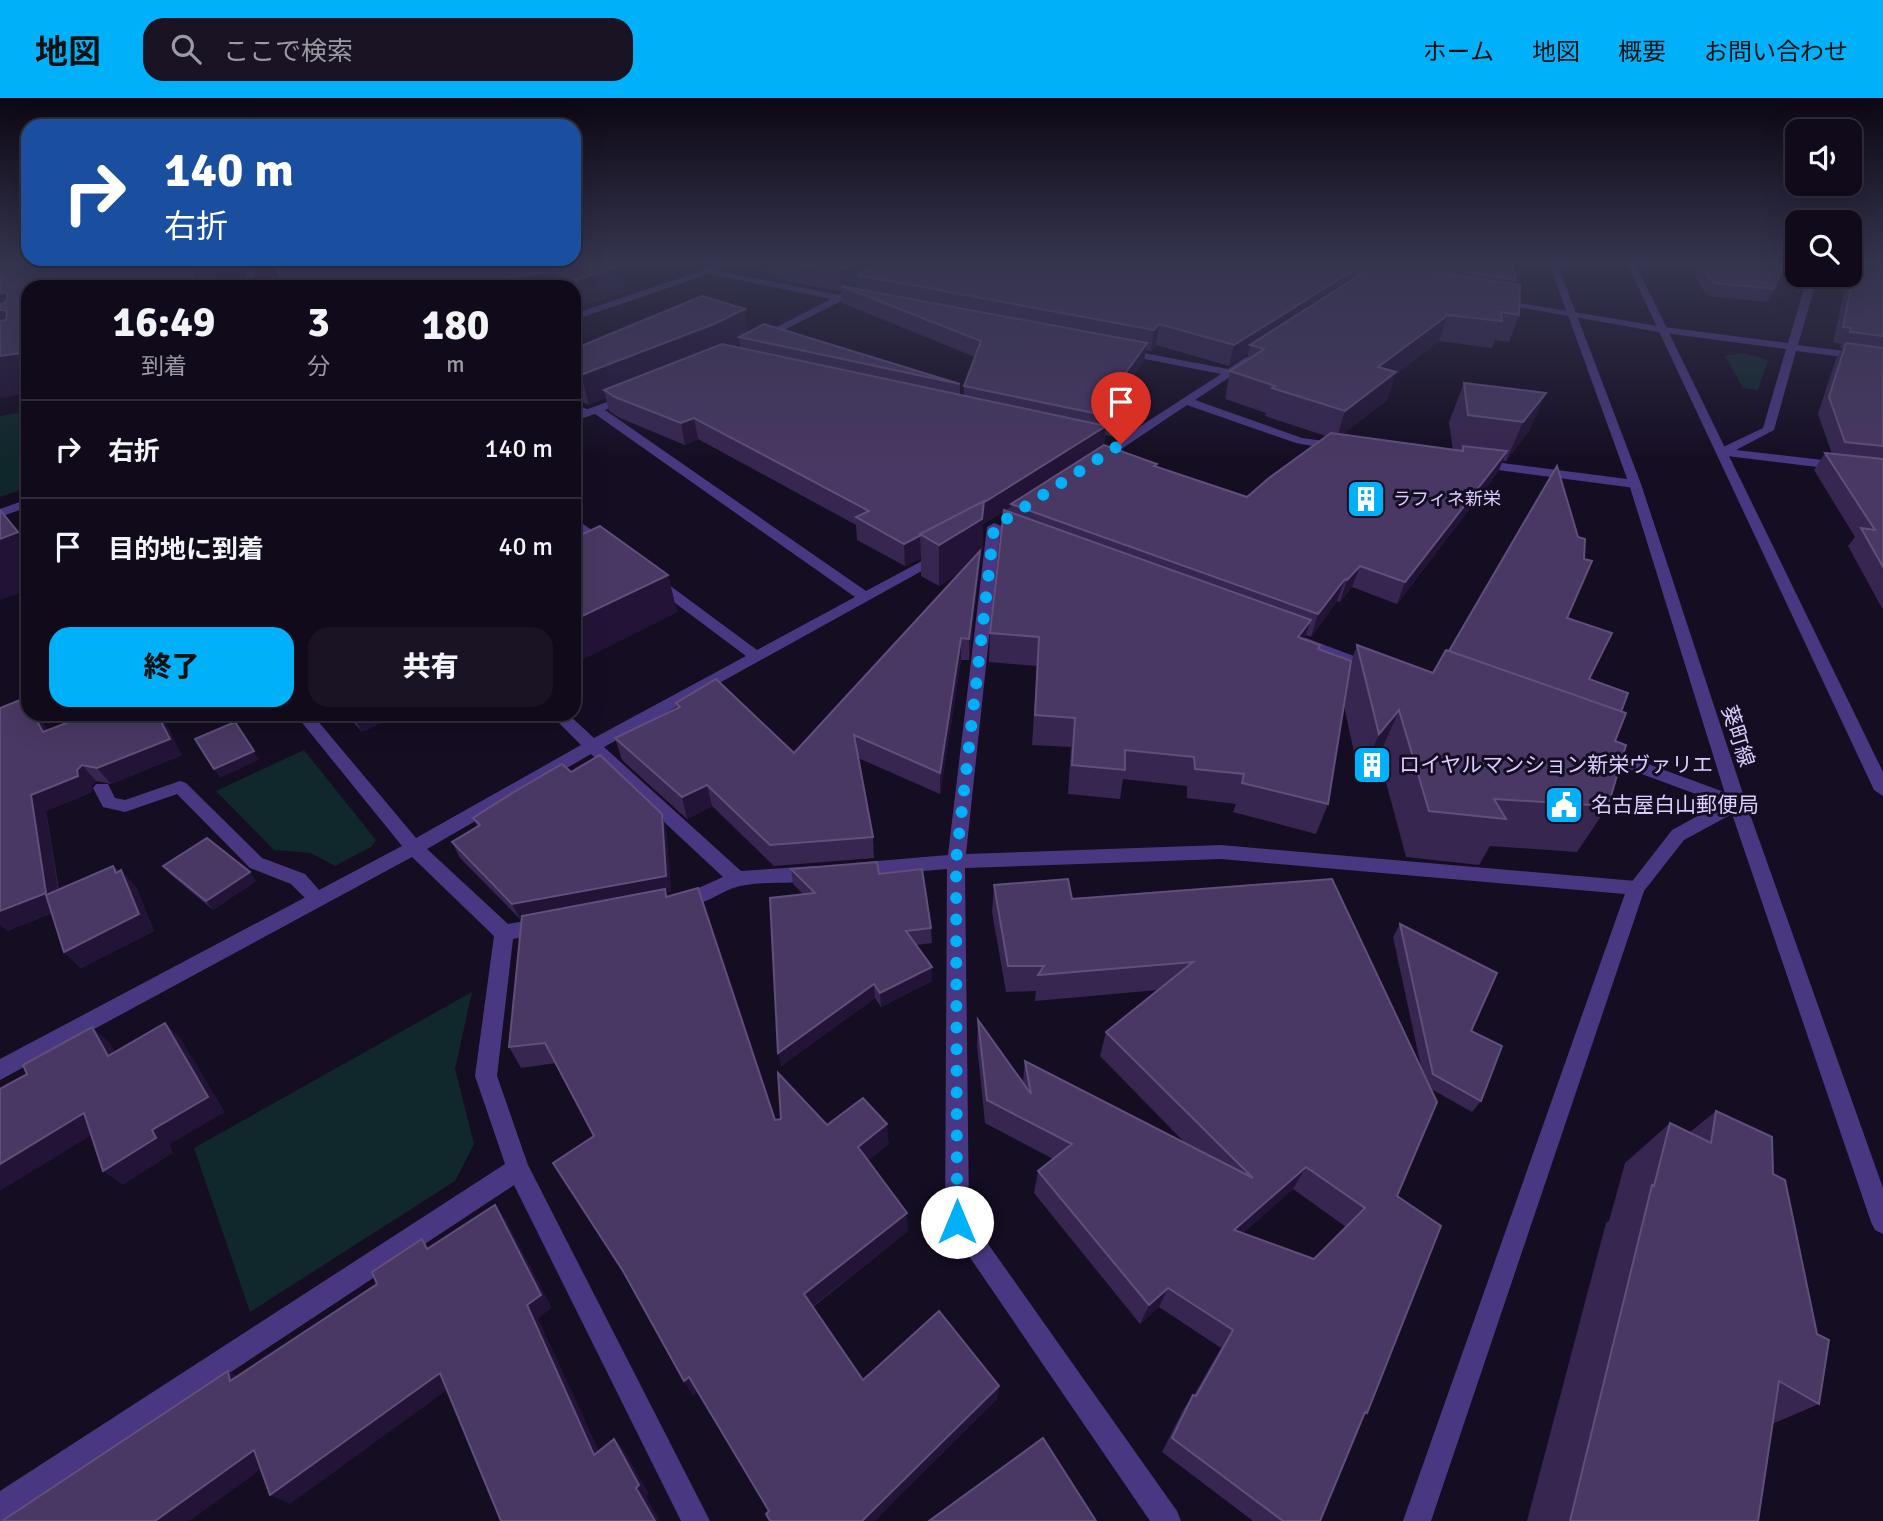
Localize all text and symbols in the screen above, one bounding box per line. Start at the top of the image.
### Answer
search box [143,18,633,81]
icon: search [167,30,205,68]
text: 地図 [35,32,101,73]
text: ここで検索 [223,36,353,68]
text: ホーム [1423,37,1494,67]
text: 地図 [1532,37,1580,67]
text: 概要 [1618,37,1666,67]
text: お問い合わせ [1704,37,1848,67]
map controls [1785,119,1862,287]
button: sound [1785,119,1862,196]
text: 140 m [164,140,294,200]
icon: right [49,147,140,238]
text: 右折 [164,207,228,246]
button: search [1785,210,1862,287]
text: 16:49 [112,297,216,348]
text: 3 [307,297,330,348]
text: 180 [421,300,490,351]
text: m [446,350,465,379]
text: 到着 [141,352,187,381]
text: 分 [307,352,330,381]
pin [1091,372,1151,444]
icon: arrive [1102,383,1140,421]
icon: right [49,430,87,468]
text: 140 m [484,433,553,465]
text: 右折 [108,436,160,468]
building icon: ラフィネ新栄 [1345,478,1387,520]
place label: ラフィネ新栄 [1393,488,1501,510]
icon: arrive [49,528,87,566]
text: 40 m [498,531,553,563]
text: 目的地に到着 [108,534,264,566]
button: 終了 [49,627,294,707]
button: 共有 [308,627,553,707]
street label: 葵町線 [1716,702,1760,770]
building icon: ロイヤルマンション新栄ヴァリエ [1351,744,1393,786]
place label: ロイヤルマンション新栄ヴァリエ [1399,752,1713,778]
public building icon: 名古屋白山郵便局 [1543,784,1585,826]
place label: 名古屋白山郵便局 [1591,792,1759,818]
position arrow [920,1185,994,1259]

